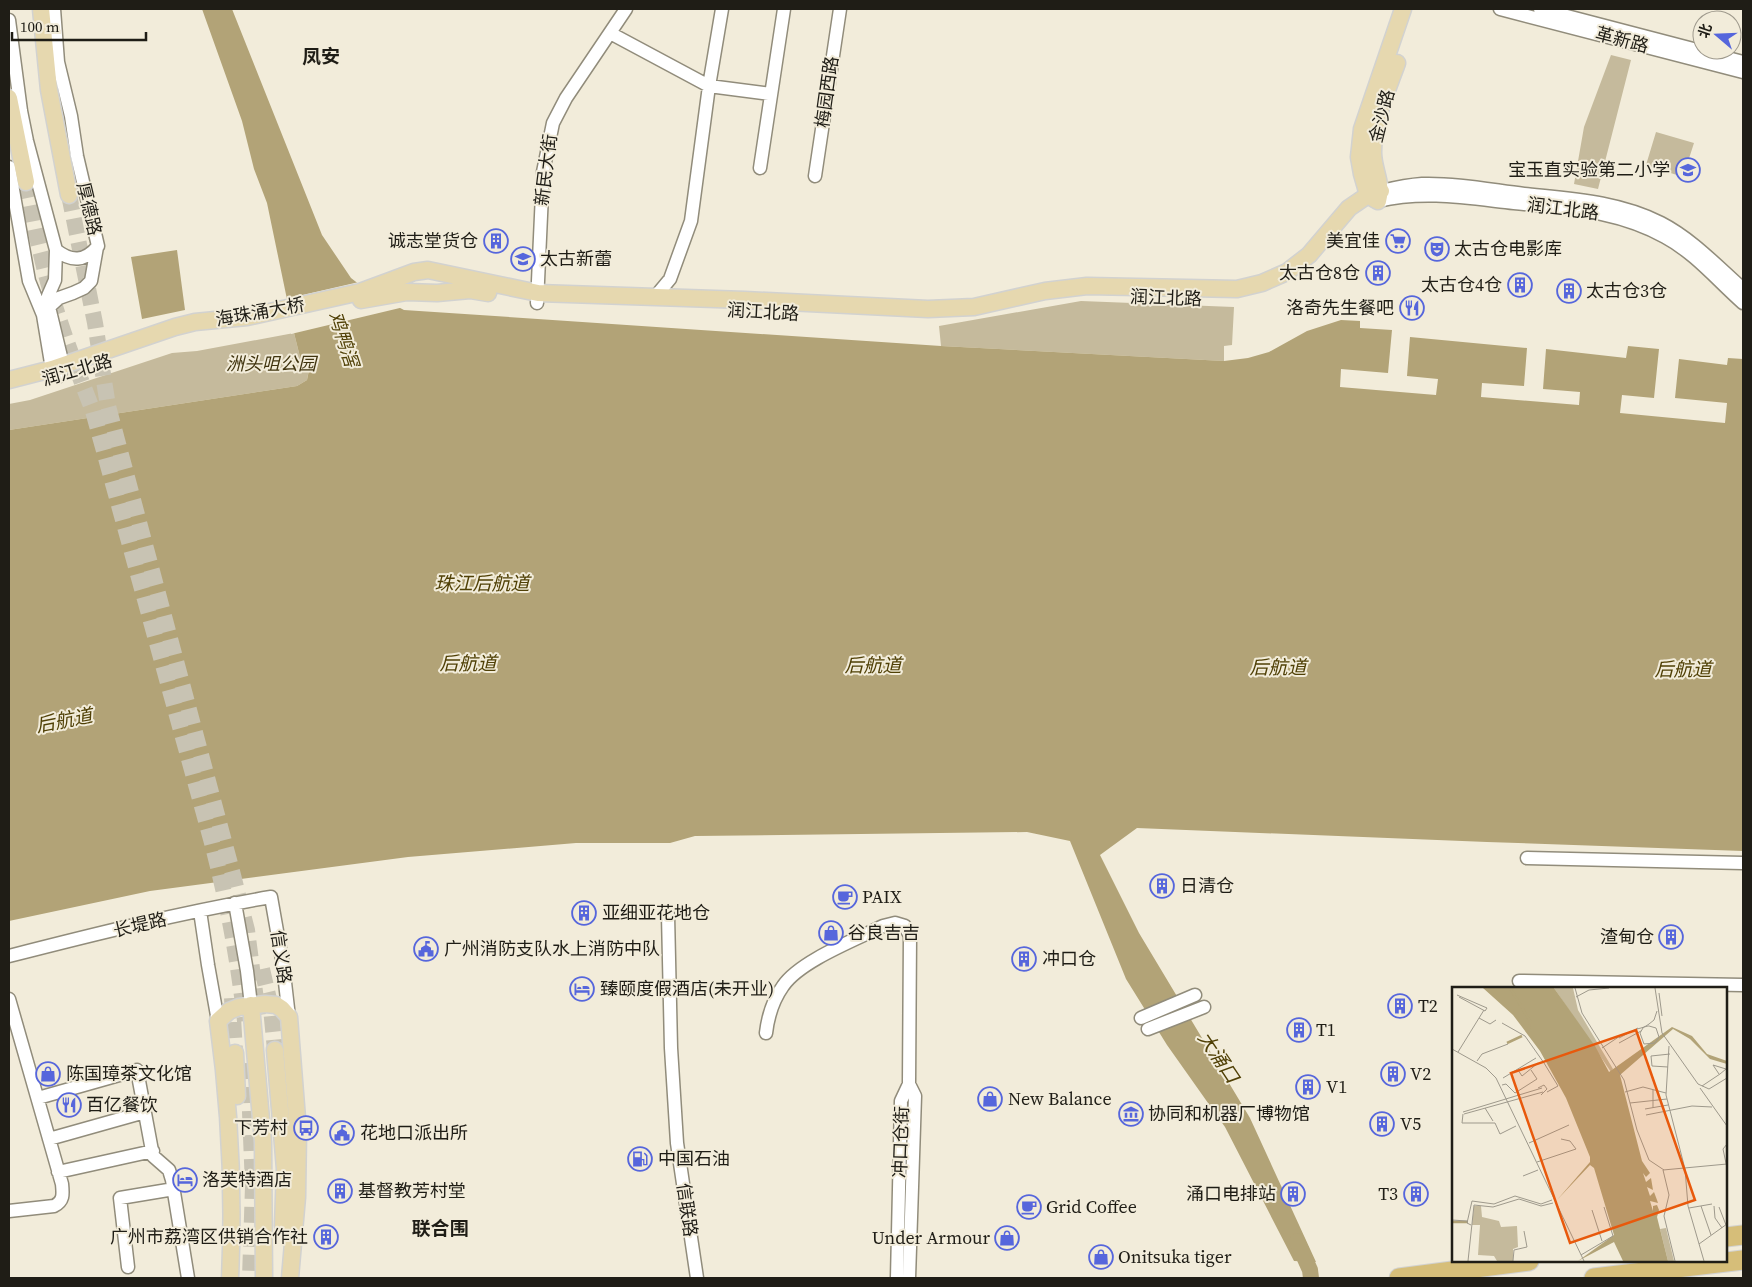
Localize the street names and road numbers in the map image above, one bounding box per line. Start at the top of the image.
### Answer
street label: 革新路 [1593,20,1651,59]
street label: 梅园西路 [809,55,844,129]
street label: 金沙路 [1363,87,1400,145]
street label: 新民大街 [529,133,562,207]
street label: 厚德路 [71,180,108,238]
street label: 润江北路 [1526,192,1600,225]
street label: 润江北路 [1130,284,1202,311]
street label: 海珠涌大桥 [213,291,306,332]
street label: 润江北路 [726,297,800,326]
street label: 润江北路 [39,348,115,391]
street label: 长堤路 [111,906,169,943]
street label: 信义路 [265,928,298,985]
street label: 冲口仓街 [887,1106,914,1178]
street label: 信联路 [671,1181,704,1238]

